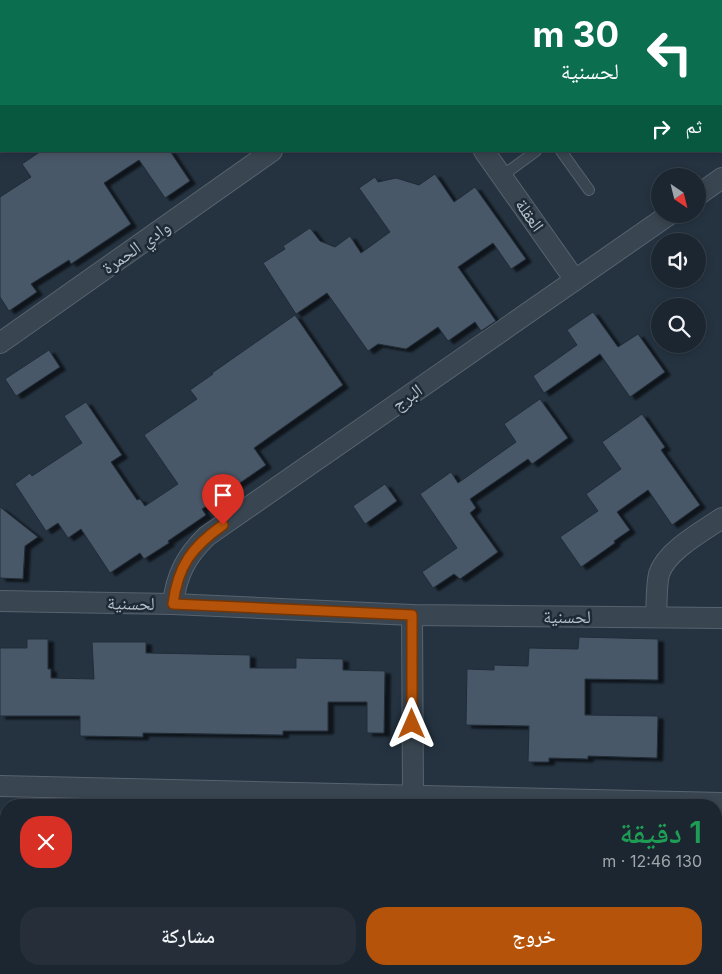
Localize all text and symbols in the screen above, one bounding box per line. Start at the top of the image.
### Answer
text: 30 m [533,13,619,55]
icon: left [637,20,702,85]
text: لحسنية [561,58,619,84]
icon: right [647,115,675,143]
text: ثم [685,115,702,138]
north arrow [651,168,706,222]
map controls [651,168,706,353]
street label: العقلة [511,195,549,235]
street label: وادي الحمرة [98,216,177,282]
button: sound [651,233,706,288]
button: search [651,298,706,353]
street label: البرج [388,379,427,416]
pin [202,474,244,525]
icon: arrive [209,481,237,509]
street label: لحسنية [107,592,155,614]
street label: لحسنية [543,606,591,627]
position arrow [385,697,437,749]
text: 1 دقيقة [619,814,702,850]
button: close [20,816,72,868]
text: 130 m · 12:46 [602,851,702,871]
button: مشاركة [20,907,356,965]
button: خروج [366,907,702,965]

